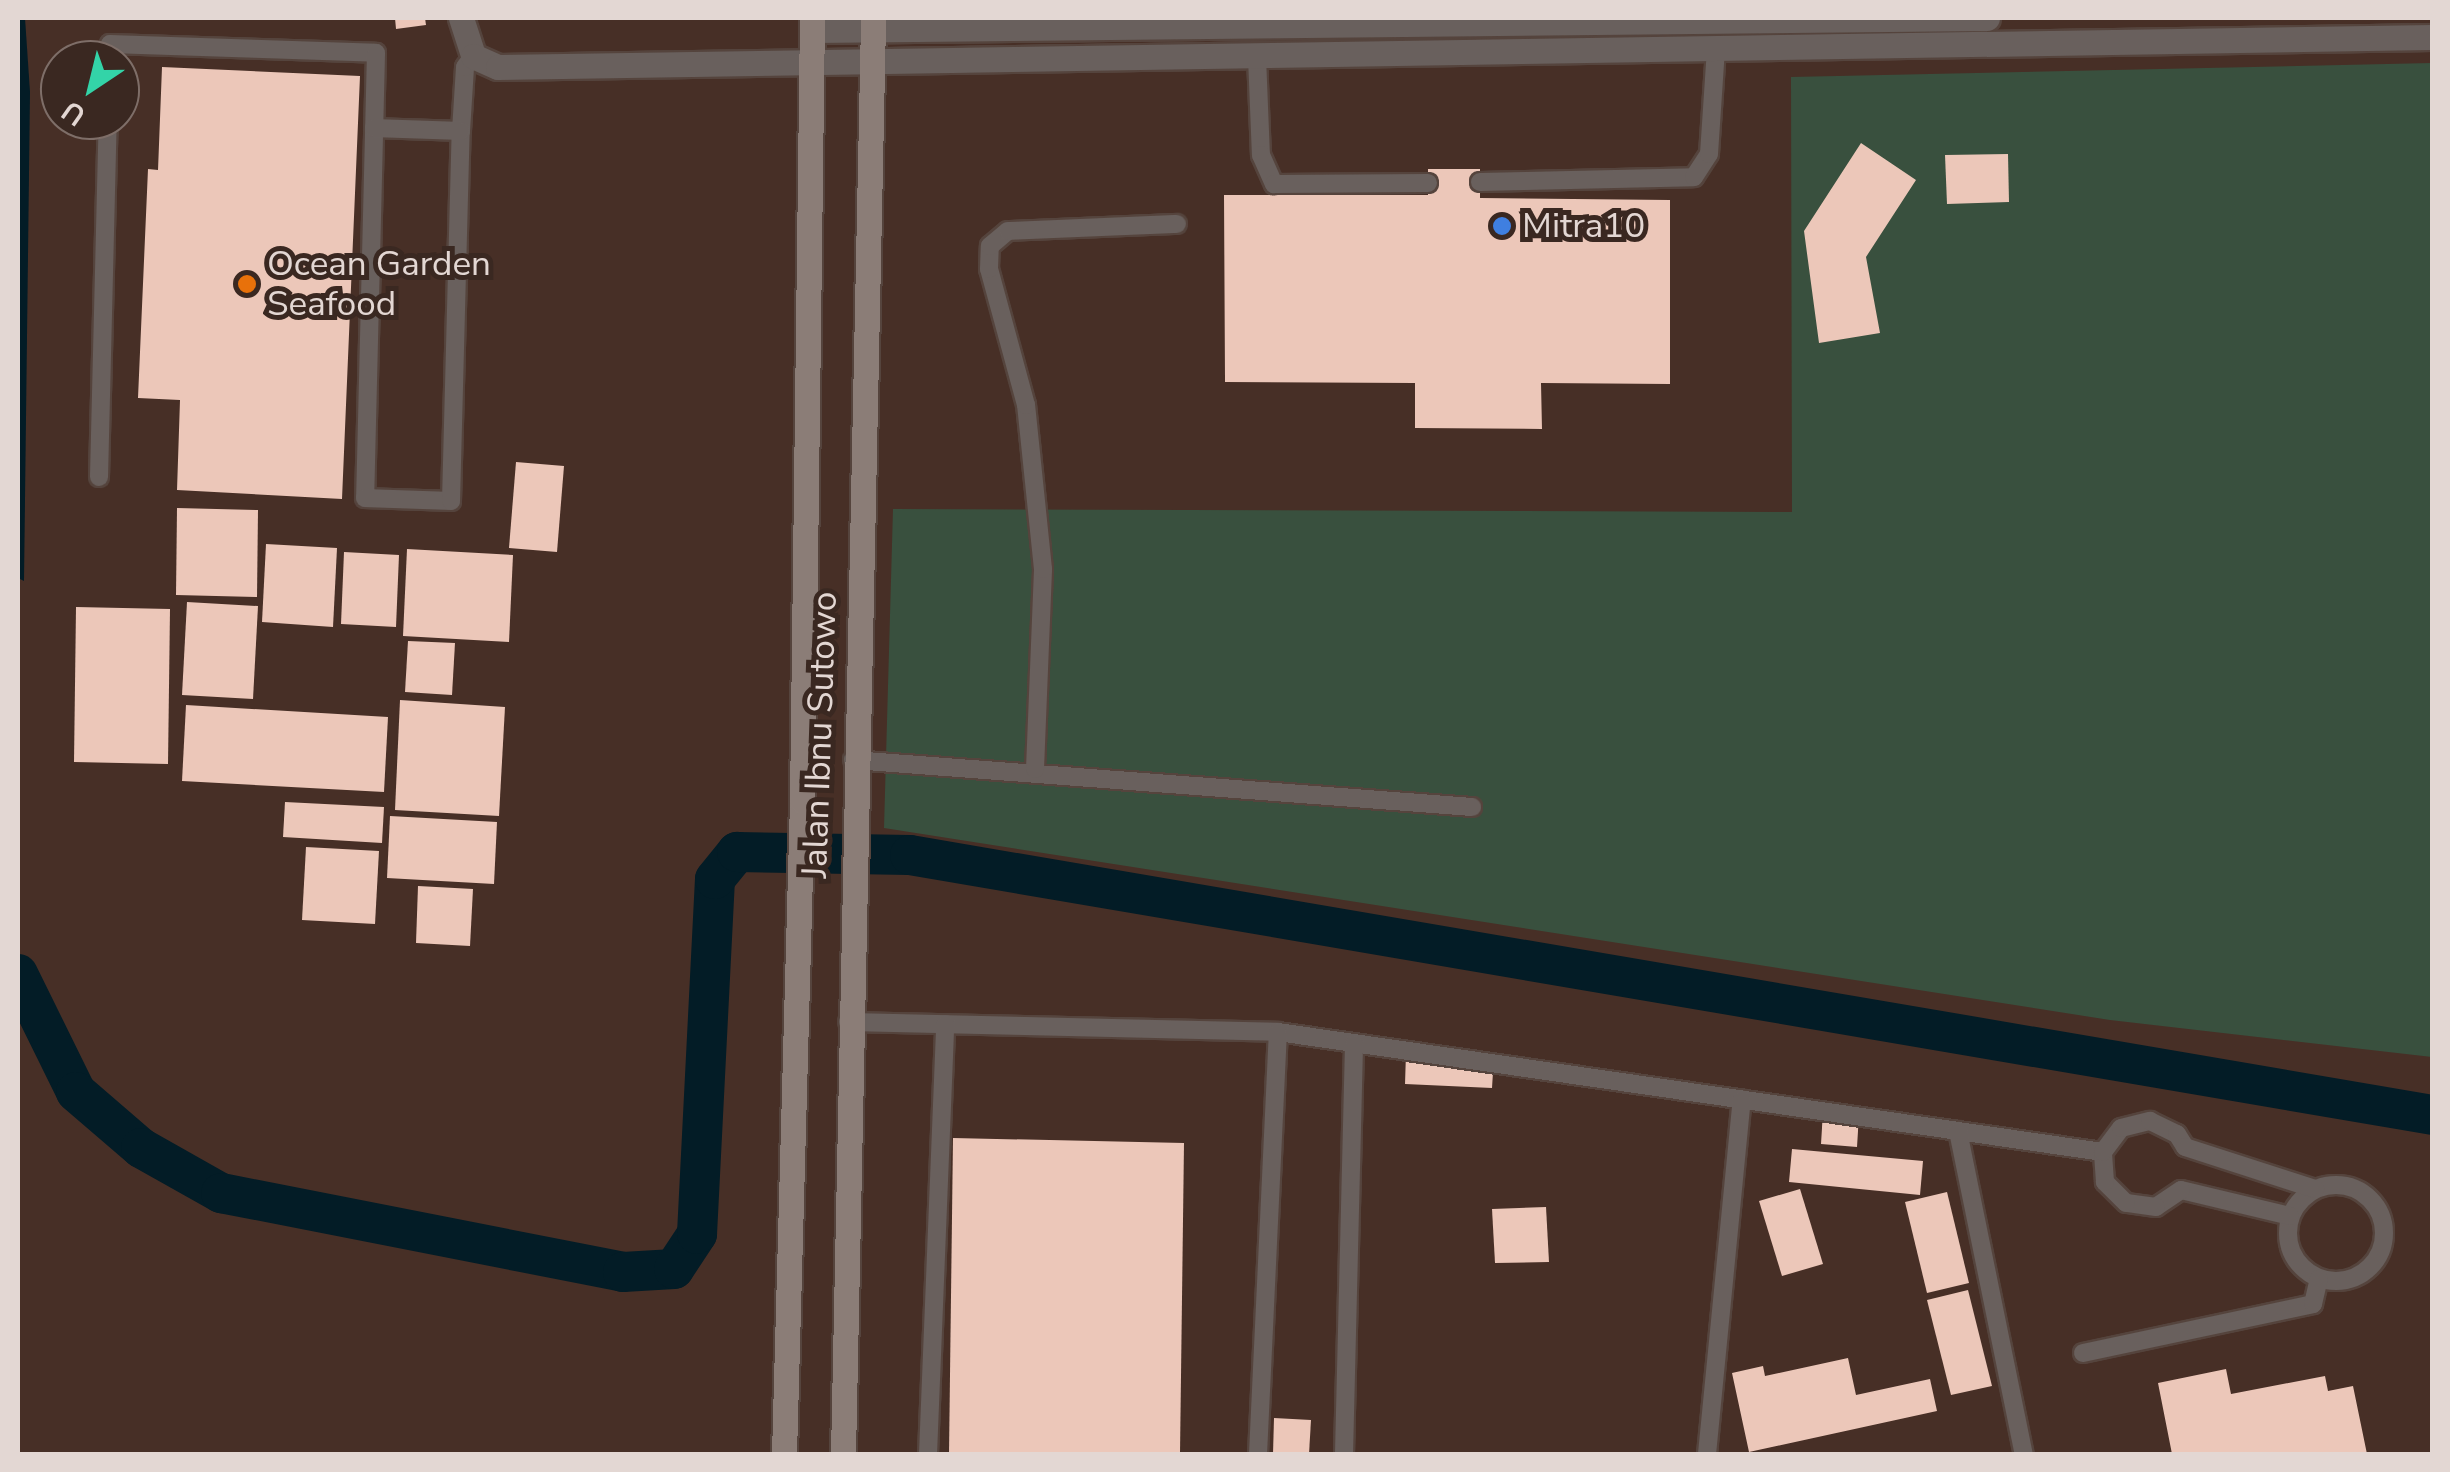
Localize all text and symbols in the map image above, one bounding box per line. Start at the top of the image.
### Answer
north arrow [40,40,140,140]
text: U [55,91,93,134]
place label: Mitra10 [1522,205,1645,247]
marker: Mitra10 [1491,215,1513,237]
place label: Ocean Garden Seafood [267,243,491,325]
marker: Ocean Garden Seafood [236,273,258,295]
street label: Jalan Ibnu Sutowo [794,591,846,879]

